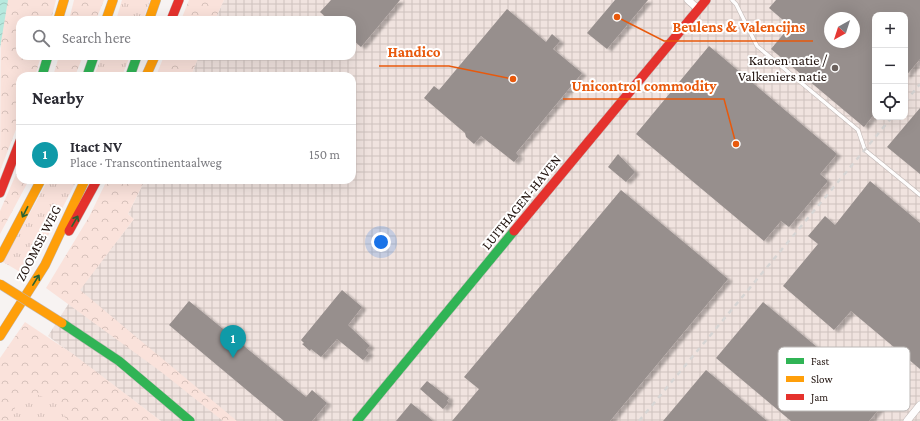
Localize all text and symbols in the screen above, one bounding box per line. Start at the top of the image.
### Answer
north arrow [824,12,860,48]
map controls [872,12,908,120]
button: + [872,12,908,48]
callout: Beulens & Valencijns [664,14,813,41]
search box [16,16,356,60]
text: Beulens & Valencijns [673,19,805,36]
icon: search [30,27,52,49]
text: Search here [62,30,131,46]
callout: Handico [379,39,449,66]
text: Handico [387,44,441,60]
button: − [872,48,908,84]
place label: Katoen natie / Valkeniers natie [738,52,828,84]
marker: Katoen natie / Valkeniers natie [830,63,840,73]
callout: Unicontrol commodity [563,72,724,99]
text: Unicontrol commodity [571,78,717,94]
button: locate [872,84,908,120]
text: Nearby [32,89,84,108]
text: Itact NV [70,139,122,155]
text: 1 [43,147,47,162]
text: 150 m [309,147,340,162]
street label: LUITHAGEN-HAVEN [478,151,564,253]
text: Place · Transcontinentaalweg [70,155,222,170]
street label: ZOOMSE WEG [12,202,64,284]
one-way arrow [20,206,28,218]
one-way arrow [72,215,80,227]
your location [371,232,391,252]
one-way arrow [33,274,41,286]
pin: 1 [220,325,246,358]
legend [778,347,910,411]
text: Fast [811,355,830,367]
text: Slow [811,373,833,385]
text: Jam [810,391,828,404]

